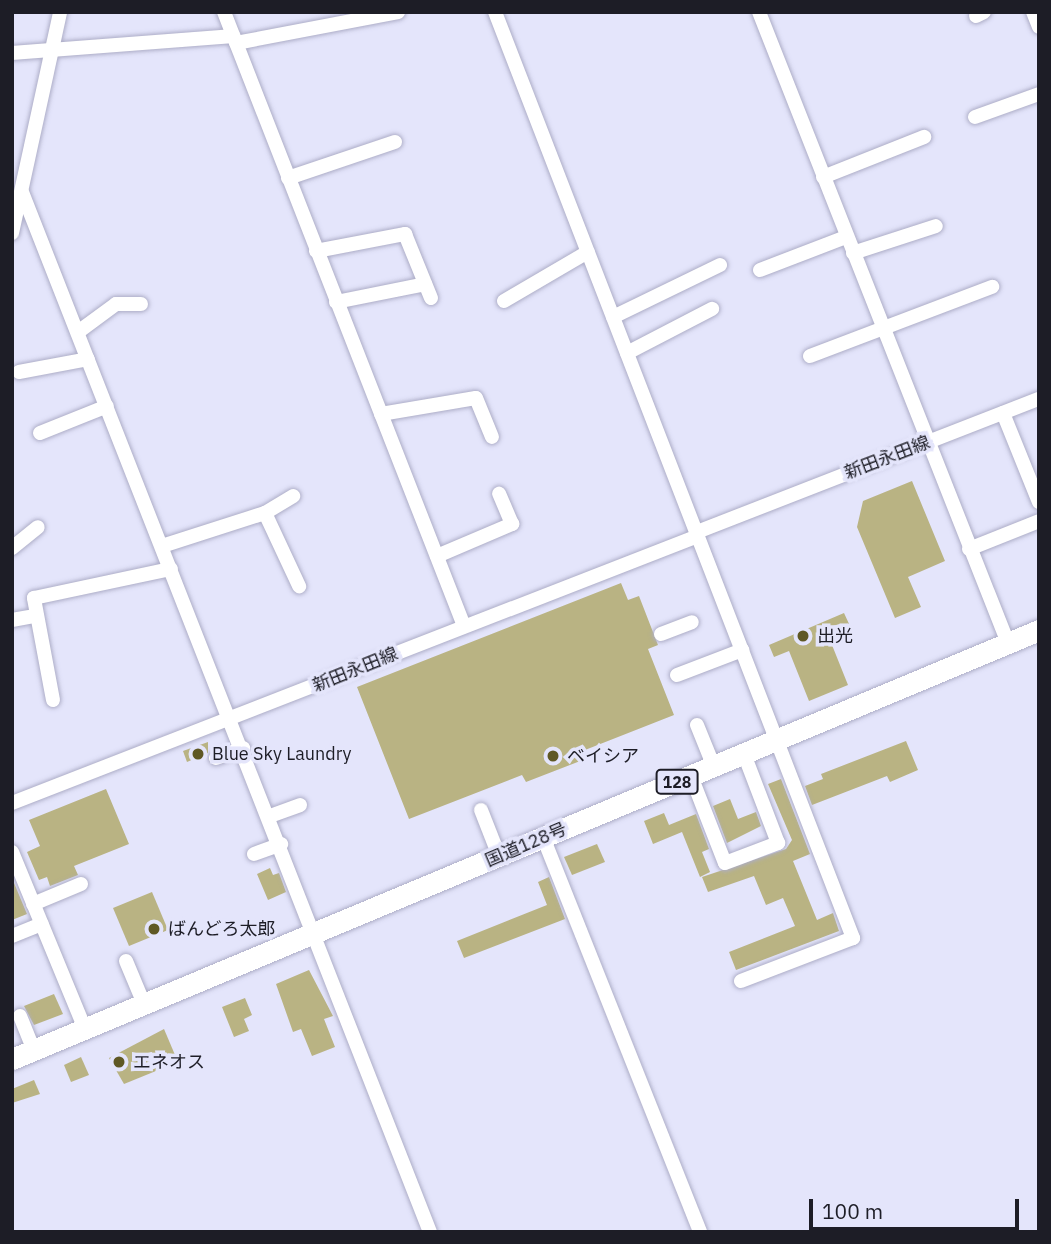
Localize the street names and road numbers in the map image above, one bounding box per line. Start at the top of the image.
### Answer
street label: 新田永田線 [841,432,933,484]
street label: 新田永田線 [309,643,401,697]
road number: 128 [654,769,700,794]
street label: 国道128号 [482,818,570,872]

